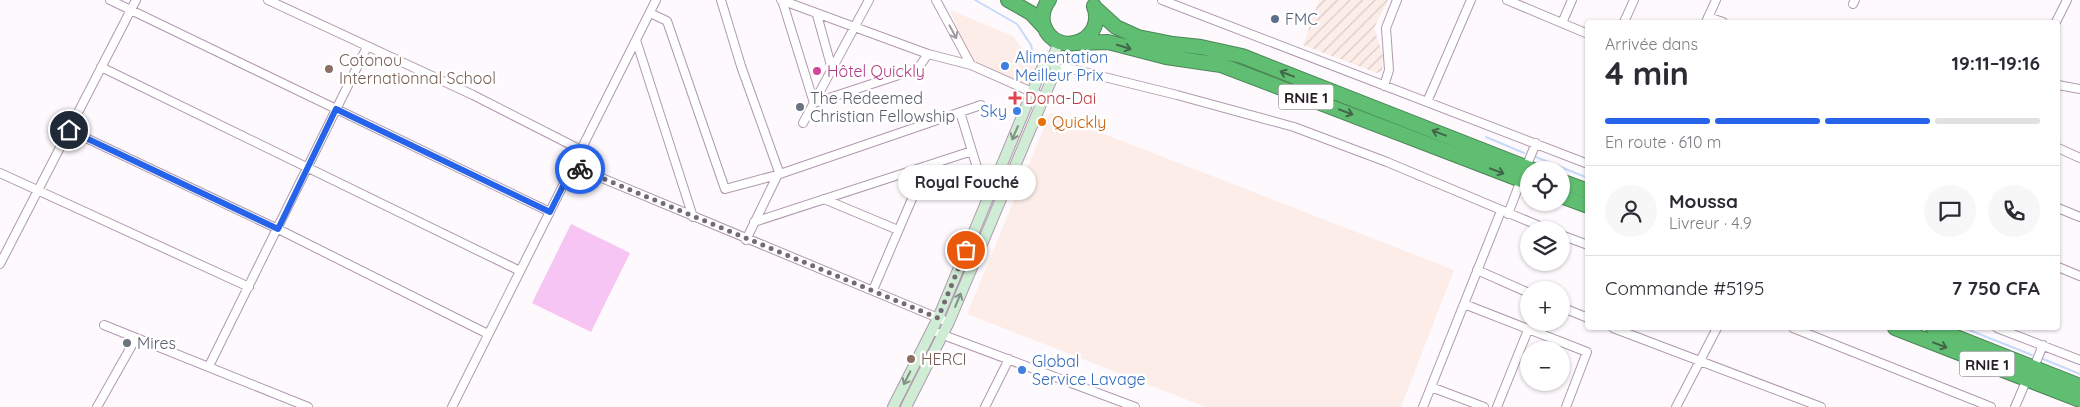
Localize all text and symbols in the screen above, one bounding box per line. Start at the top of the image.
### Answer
place label: FMC [1285,9,1318,29]
marker: FMC [1269,13,1281,25]
one-way arrow [949,25,959,39]
text: Arrivée dans [1605,34,1698,54]
one-way arrow [1116,42,1132,52]
place label: Alimentation Meilleur Prix [1015,47,1108,85]
place label: Cotonou Internationnal School [339,50,496,88]
text: 19:11–19:16 [1952,51,2040,75]
text: 4 min [1605,53,1689,93]
marker: Alimentation Meilleur Prix [999,60,1011,72]
place label: Hôtel Quickly [827,61,925,81]
marker: Cotonou Internationnal School [323,63,335,75]
marker: Hôtel Quickly [811,65,823,77]
one-way arrow [1280,69,1295,78]
road number: RNIE 1 [1278,84,1334,110]
place label: The Redeemed Christian Fellowship [810,88,955,126]
place label: Dona-Dai [1025,88,1096,108]
marker: Dona-Dai [1009,92,1021,104]
marker: The Redeemed Christian Fellowship [794,101,806,113]
place label: Sky [980,101,1007,121]
marker: Sky [1011,105,1023,117]
one-way arrow [1338,108,1353,117]
pin [48,109,90,151]
place label: Quickly [1052,112,1106,132]
icon: home [55,116,83,144]
marker: Quickly [1036,116,1048,128]
one-way arrow [1010,125,1019,140]
one-way arrow [1431,128,1447,137]
text: En route · 610 m [1605,132,1721,152]
courier [555,144,605,194]
icon: bike [566,155,594,183]
map controls [1520,161,1570,391]
button: locate [1520,161,1570,211]
callout: Royal Fouché [897,165,1035,200]
one-way arrow [1489,167,1505,176]
text: Royal Fouché [915,172,1019,192]
button: person [1605,185,1657,237]
button: chat [1924,185,1976,237]
button: phone [1988,185,2040,237]
text: Moussa [1669,189,1738,213]
text: Livreur · 4.9 [1669,213,1752,233]
button: layers [1520,221,1570,271]
pin [945,229,987,271]
icon: bag [952,236,980,264]
text: Commande #5195 [1605,276,1764,300]
text: 7 750 CFA [1952,276,2040,300]
button: + [1520,281,1570,331]
one-way arrow [954,293,963,308]
place label: Mires [137,333,176,353]
marker: Mires [121,337,133,349]
button: − [1520,341,1570,391]
one-way arrow [1932,341,1947,351]
place label: HERCI [921,349,967,369]
place label: Global Service Lavage [1032,351,1145,389]
road number: RNIE 1 [1960,352,2014,376]
marker: HERCI [905,353,917,365]
marker: Global Service Lavage [1016,364,1028,376]
one-way arrow [902,370,911,385]

